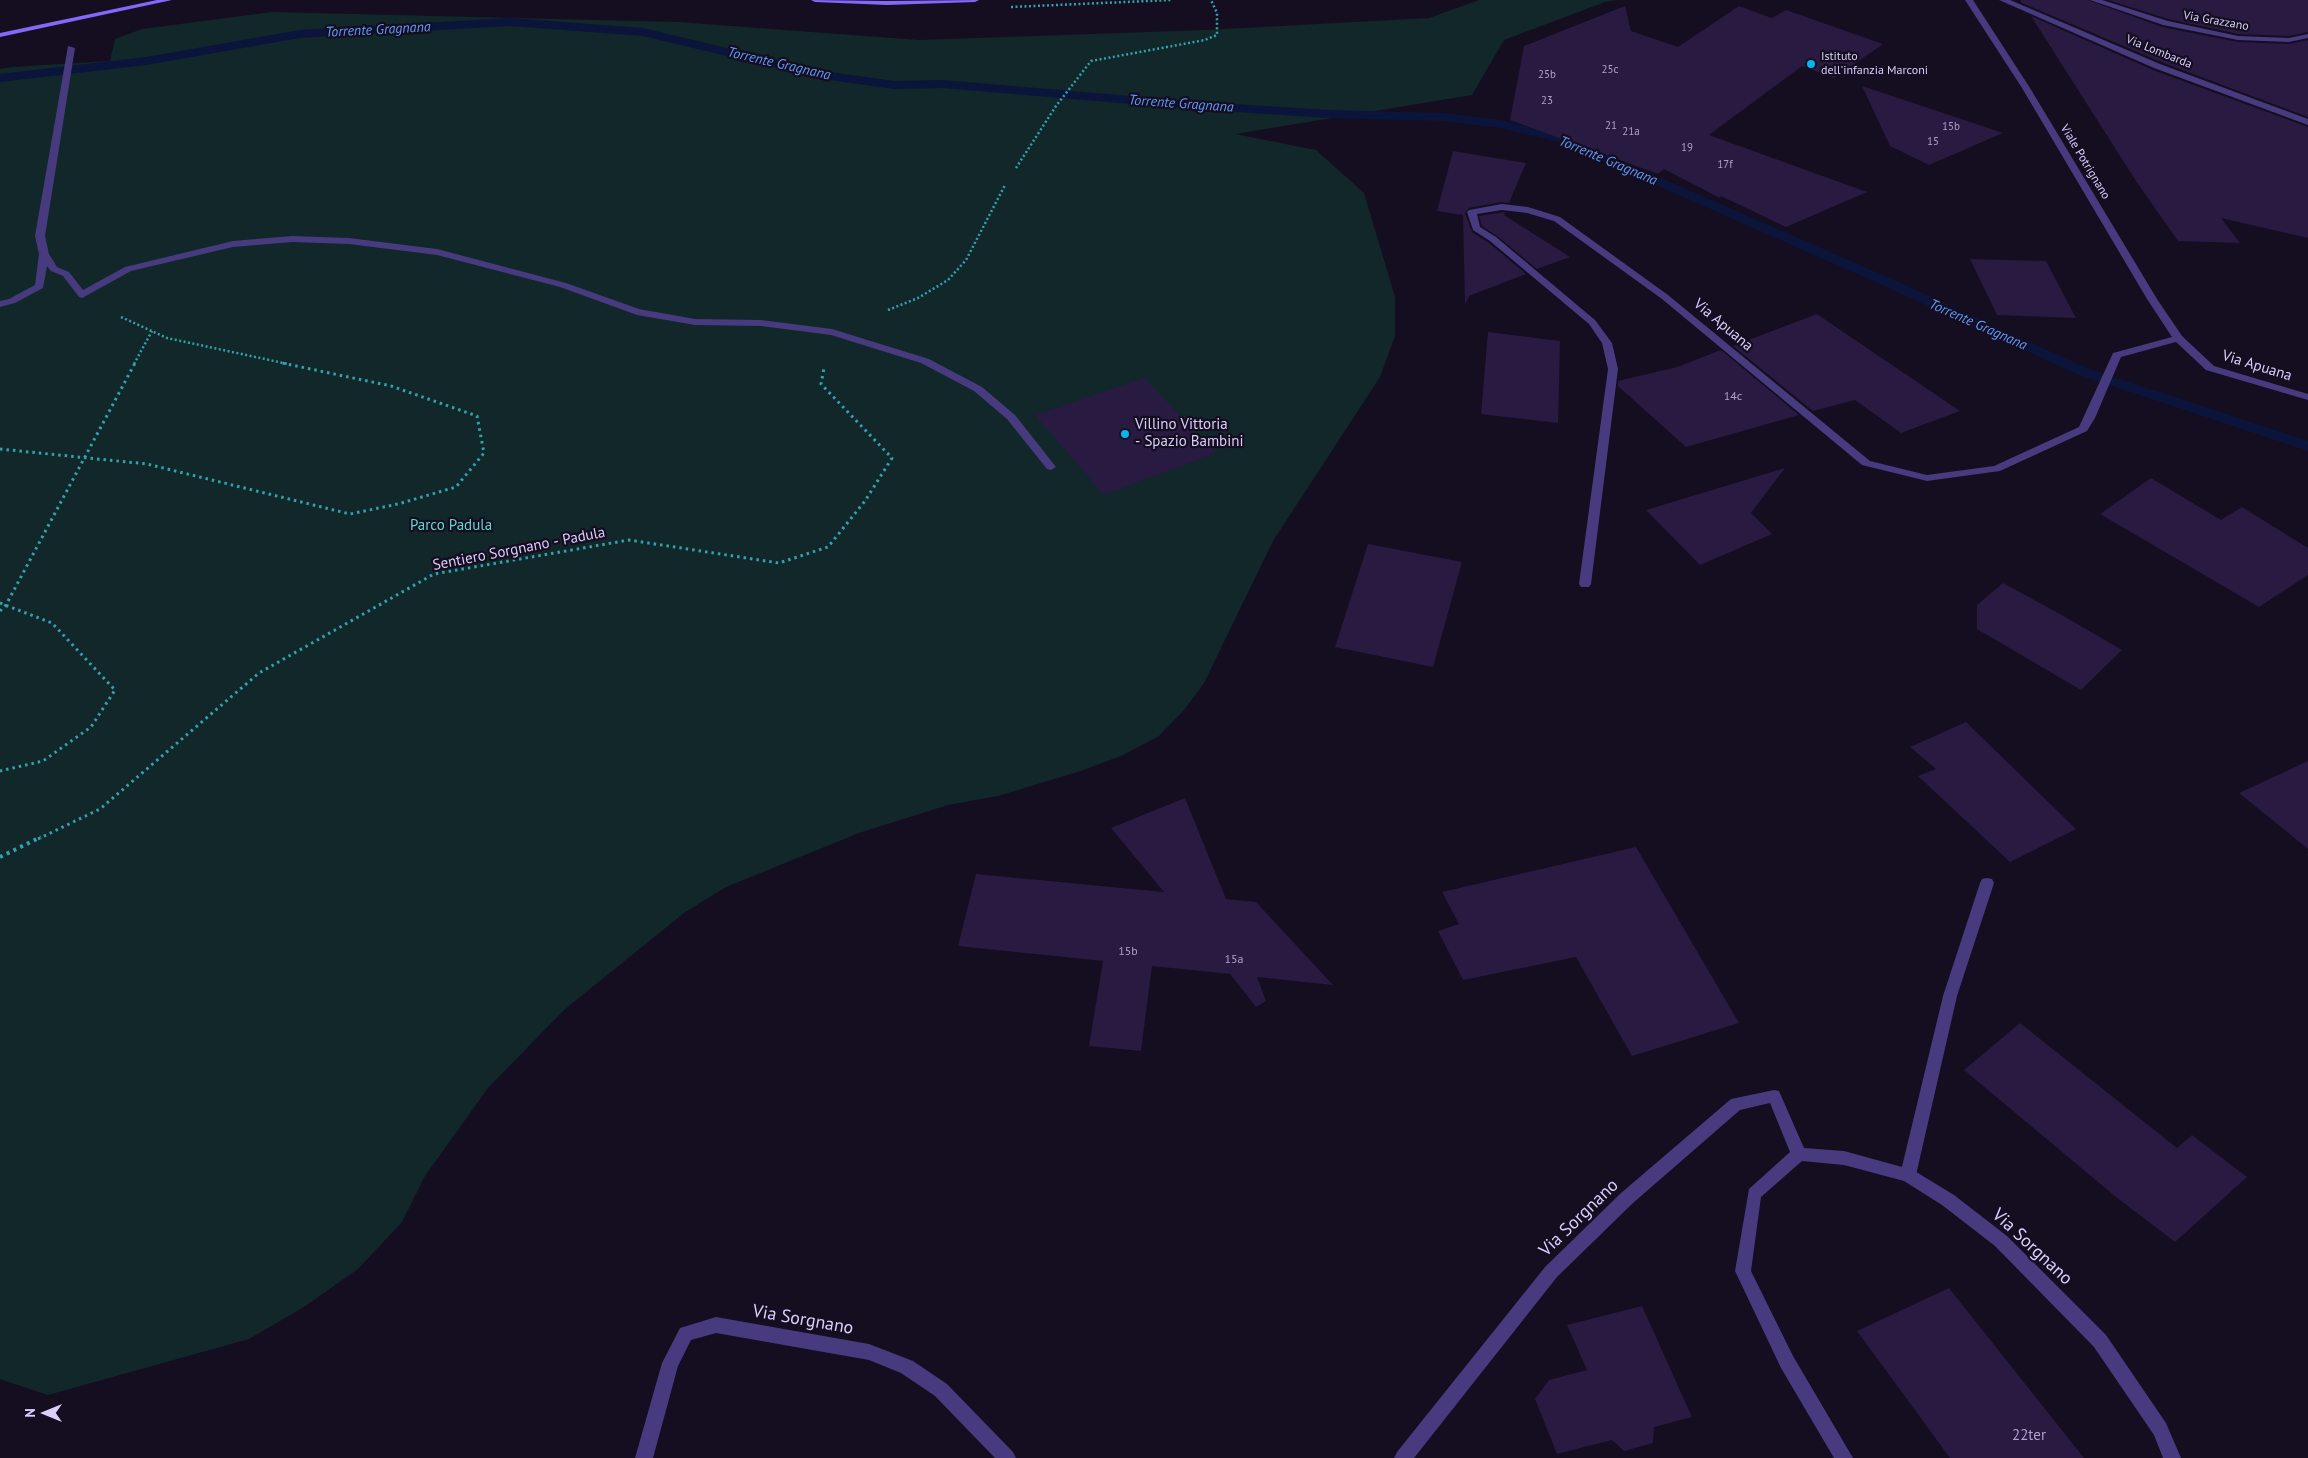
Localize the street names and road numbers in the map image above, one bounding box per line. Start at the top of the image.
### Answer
street label: Via Grazzano [2182,8,2250,34]
street label: Via Lombarda [2124,32,2194,72]
street label: Viale Potrignano [2057,122,2113,202]
street label: Via Apuana [1690,295,1756,355]
street label: Via Apuana [2220,347,2294,385]
street label: Sentiero Sorgnano - Padula [431,523,607,575]
street label: Via Sorgnano [1535,1175,1623,1261]
street label: Via Sorgnano [1987,1204,2077,1290]
street label: Via Sorgnano [751,1301,855,1339]

